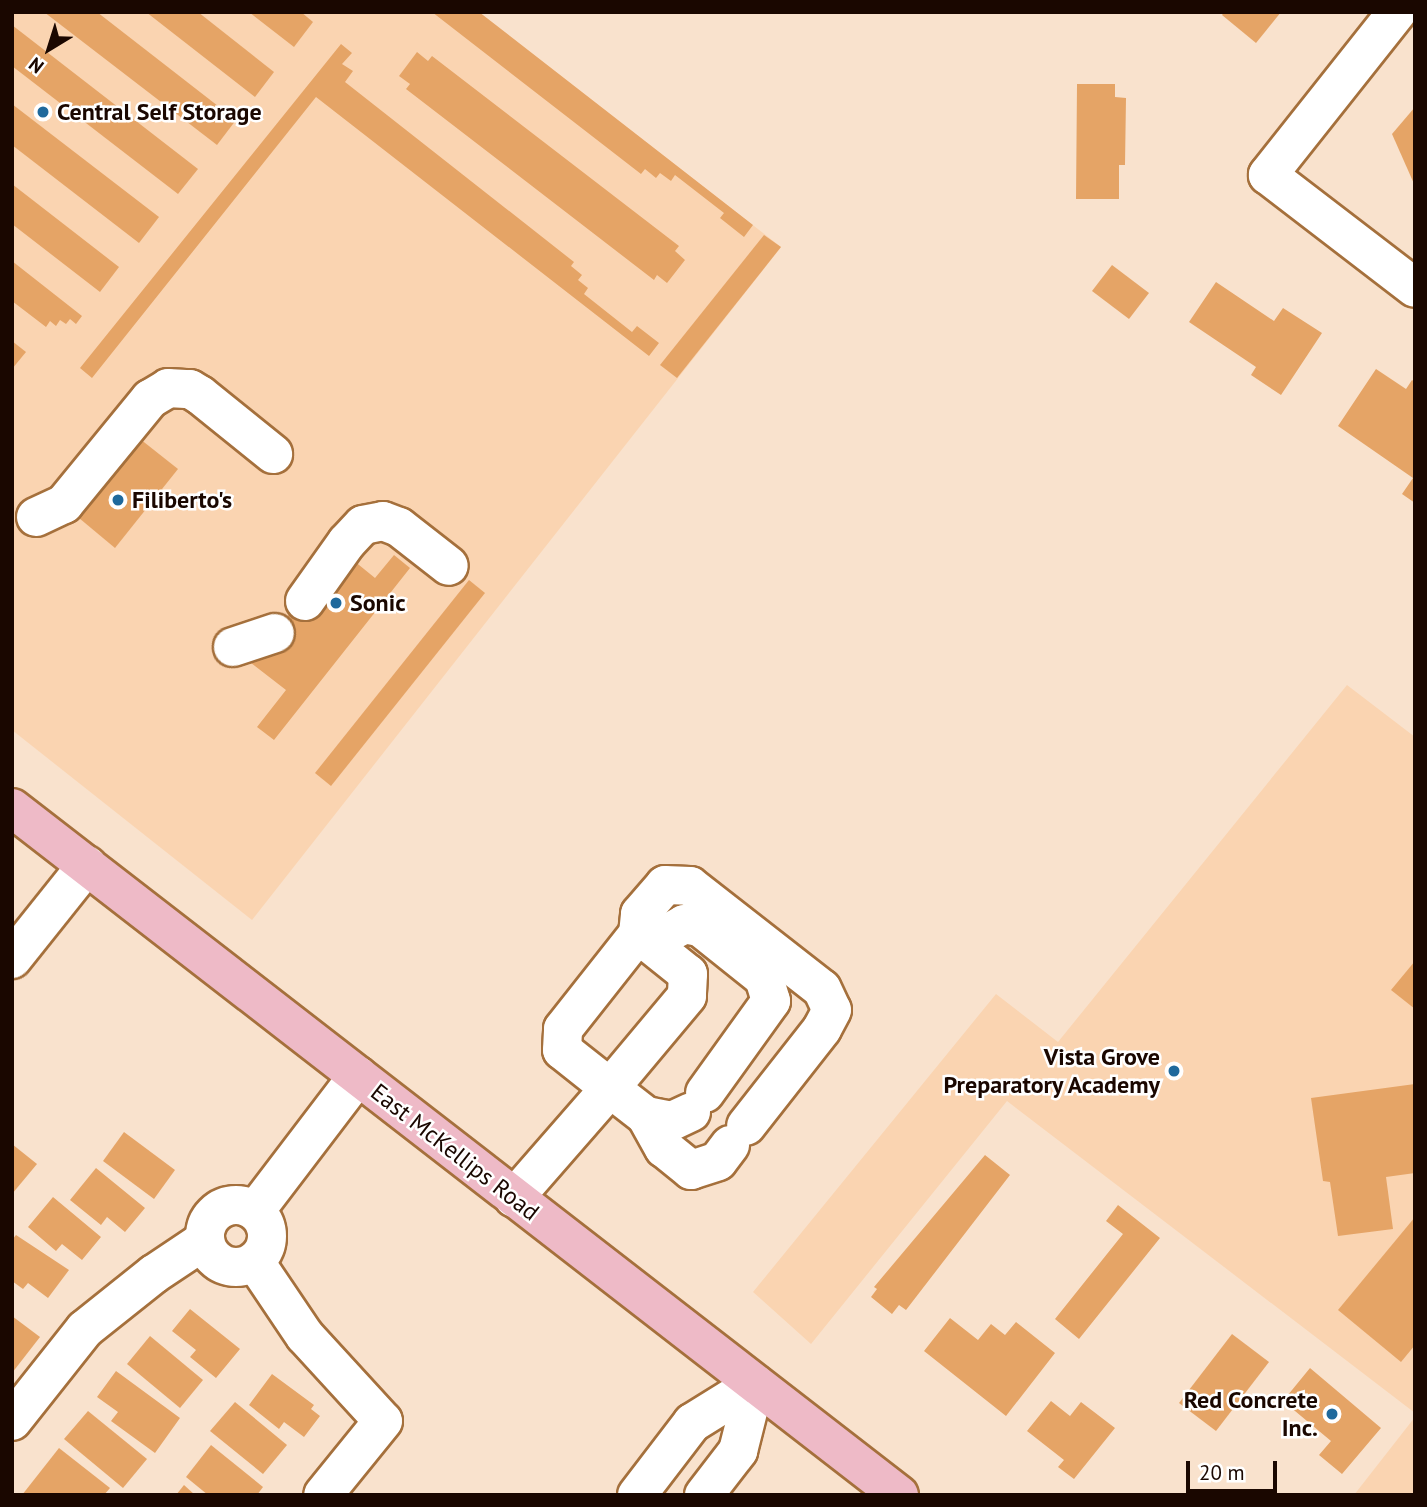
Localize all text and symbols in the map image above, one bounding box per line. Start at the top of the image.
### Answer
north arrow [14,14,84,84]
text: N [24,52,48,79]
place label: Central Self Storage [57,98,262,126]
marker: Central Self Storage [35,104,51,120]
place label: Filiberto's [132,486,232,514]
marker: Filiberto's [110,492,126,508]
place label: Sonic [350,589,406,617]
marker: Sonic [328,595,344,611]
place label: Vista Grove Preparatory Academy [942,1043,1160,1099]
marker: Vista Grove Preparatory Academy [1166,1063,1182,1079]
street label: East McKellips Road [365,1077,545,1227]
place label: Red Concrete Inc. [1184,1386,1318,1442]
marker: Red Concrete Inc. [1324,1406,1340,1422]
scale bar [1189,1448,1280,1492]
text: 20 m [1199,1459,1245,1486]

